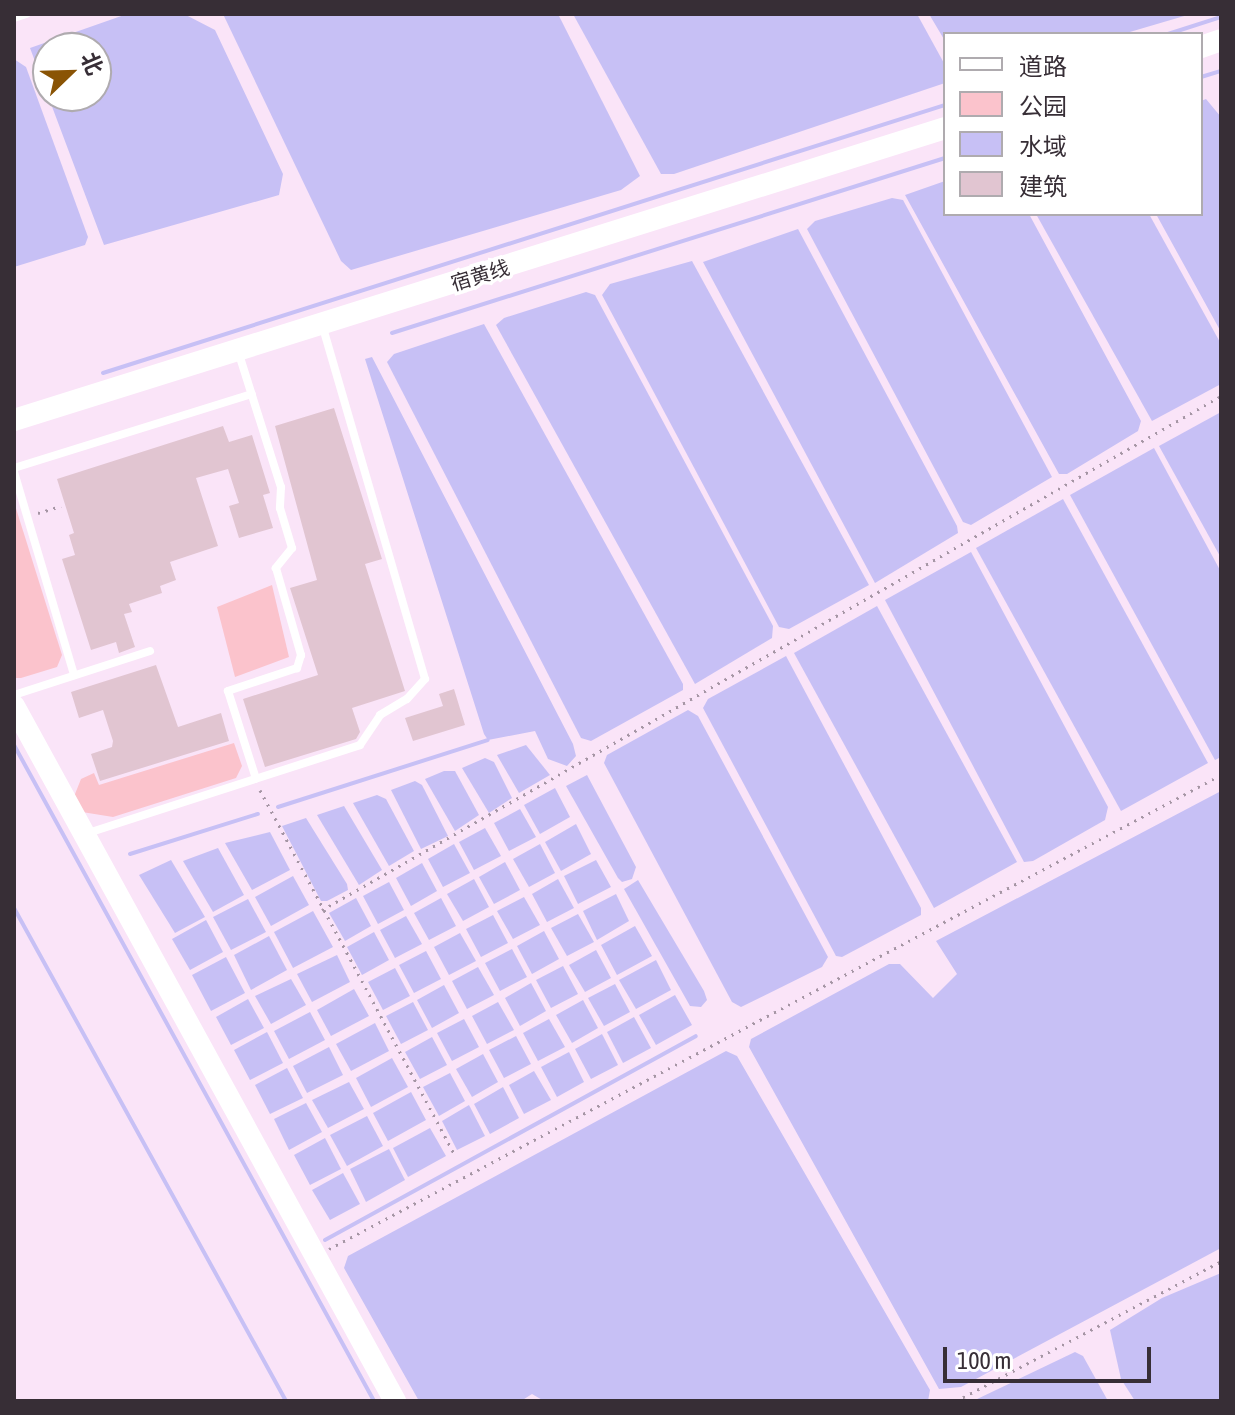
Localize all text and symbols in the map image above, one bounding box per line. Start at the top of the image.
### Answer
north arrow [32,32,112,112]
legend [943,32,1203,216]
text: 北 [76,48,109,79]
text: 道路 [1019,53,1067,80]
text: 公园 [1019,93,1067,120]
text: 水域 [1019,133,1067,160]
text: 建筑 [1019,173,1067,200]
street label: 宿黄线 [448,255,512,295]
scale bar [947,1331,1155,1381]
text: 100 m [957,1347,1011,1374]

